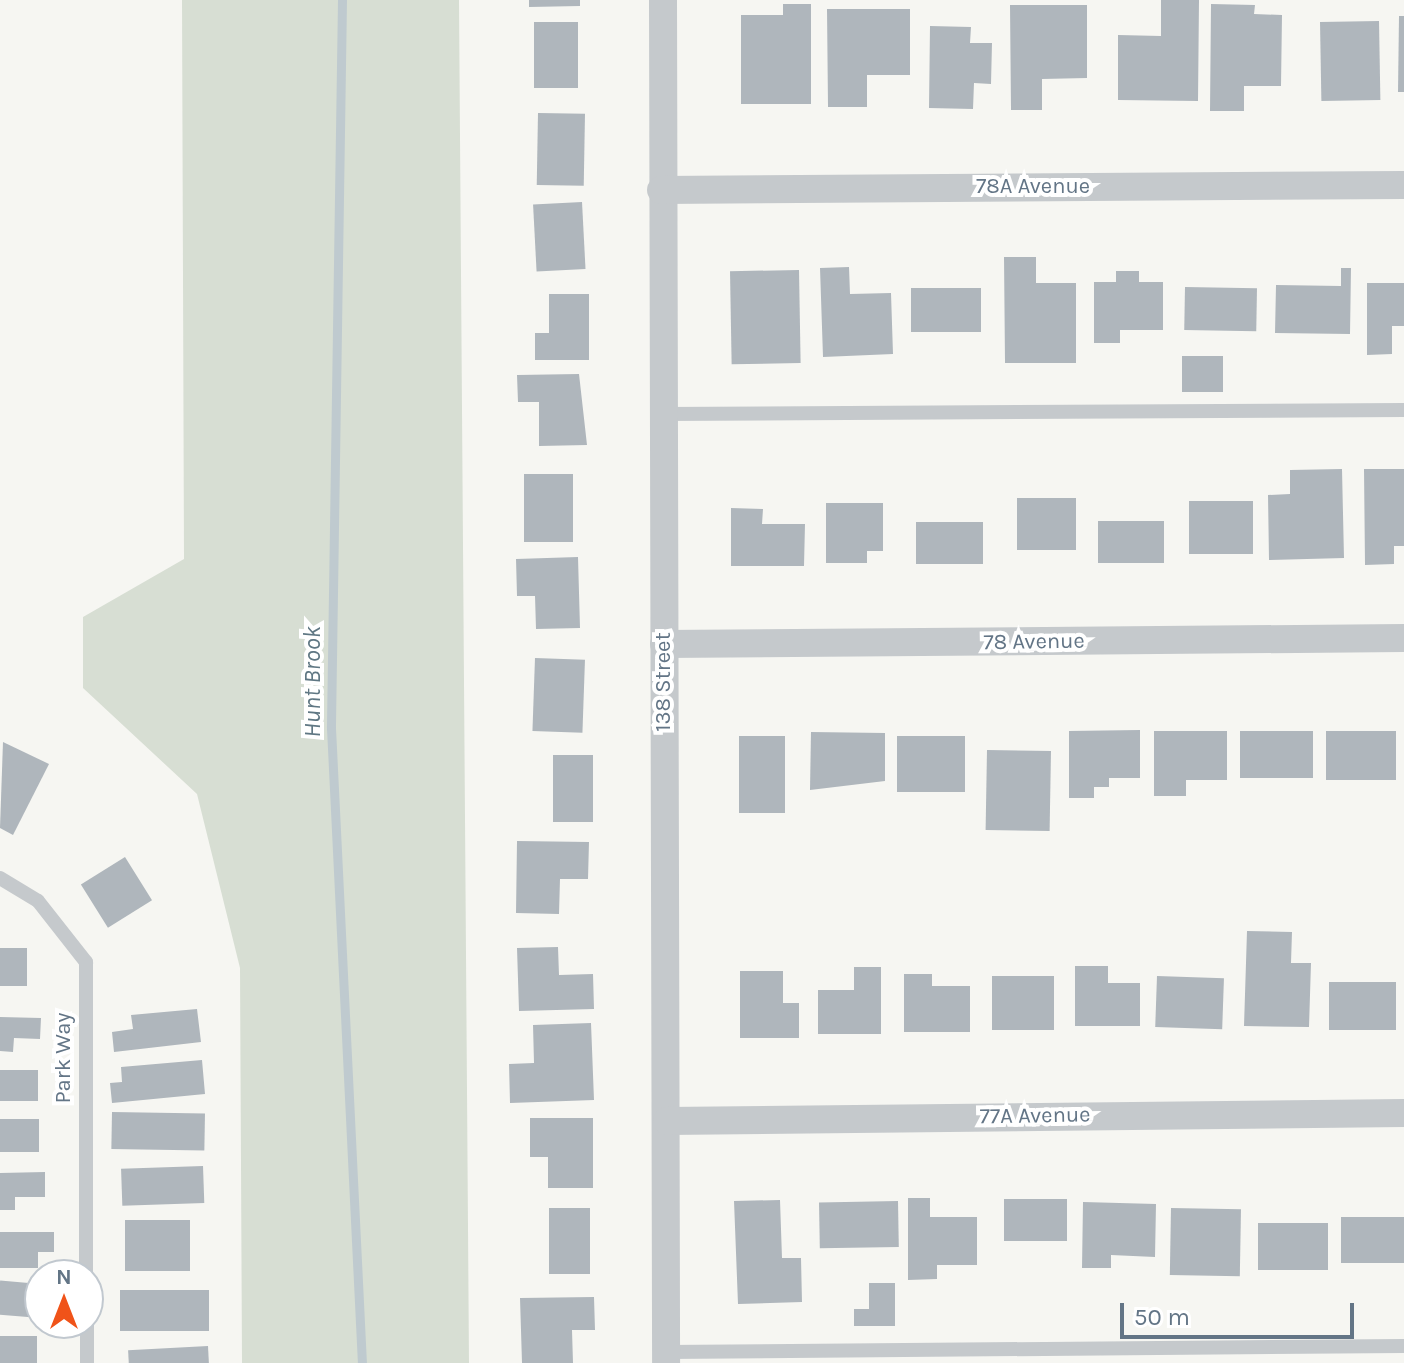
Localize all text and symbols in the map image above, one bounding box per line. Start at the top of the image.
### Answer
street label: 78A Avenue [976,174,1090,200]
water label: Hunt Brook [299,626,327,738]
street label: 78 Avenue [983,628,1085,656]
street label: 138 Street [651,632,677,732]
street label: Park Way [51,1012,77,1104]
street label: 77A Avenue [979,1102,1091,1130]
north arrow [24,1259,104,1339]
text: N [56,1264,72,1290]
scale bar [1124,1287,1358,1337]
text: 50 m [1134,1303,1190,1331]

